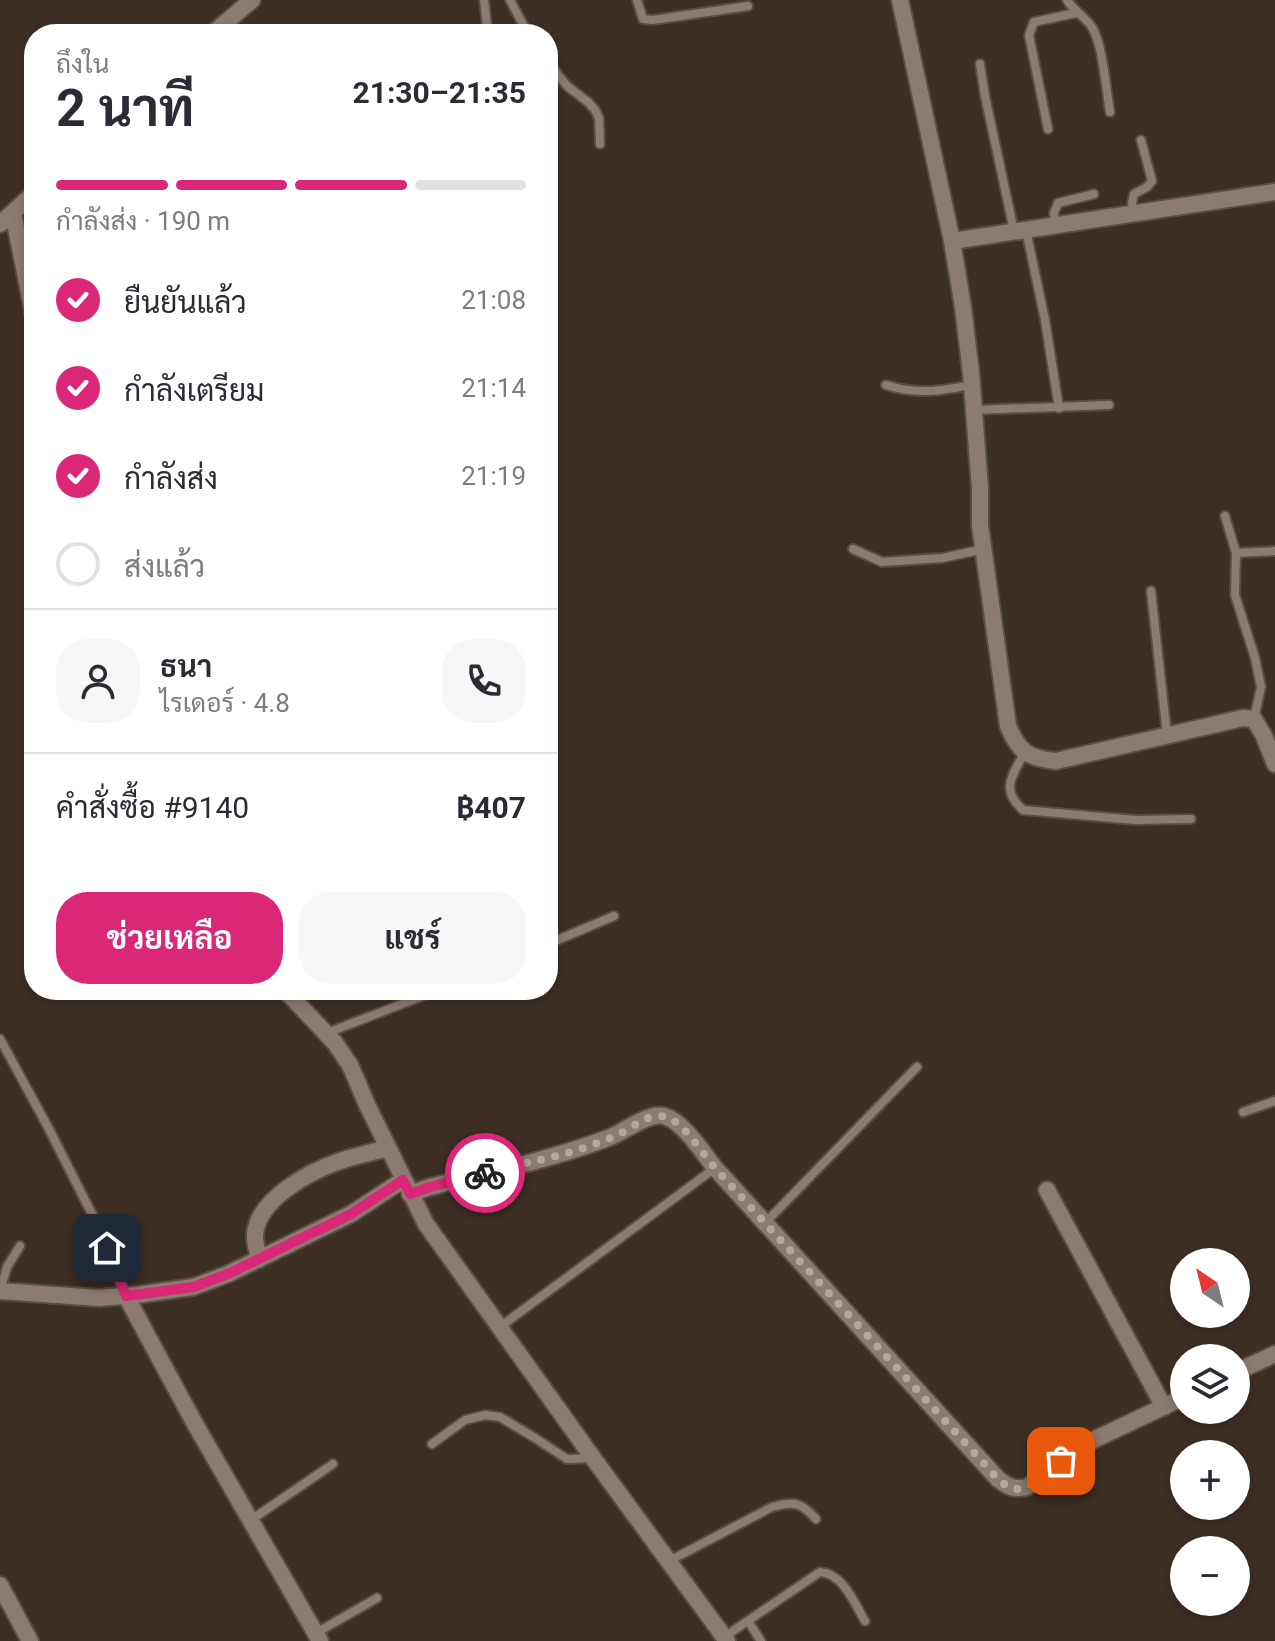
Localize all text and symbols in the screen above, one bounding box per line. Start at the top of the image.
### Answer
text: ถึงใน [56,49,109,79]
text: 21:30–21:35 [352,75,526,110]
text: 2 นาที [56,78,194,139]
text: กำลังส่ง · 190 m [56,206,230,236]
icon: check [56,278,100,322]
text: ยืนยันแล้ว [124,285,247,320]
text: 21:08 [461,285,526,315]
icon: check [56,366,100,410]
text: กำลังเตรียม [124,373,264,408]
text: 21:14 [461,373,526,403]
icon: check [56,454,100,498]
text: กำลังส่ง [124,461,218,496]
text: 21:19 [461,461,526,491]
text: ส่งแล้ว [124,549,205,584]
button: person [56,639,140,723]
button: phone [442,639,526,723]
text: ธนา [160,649,212,684]
text: ไรเดอร์ · 4.8 [160,688,290,718]
text: คำสั่งซื้อ #9140 [56,790,249,825]
text: ฿407 [456,790,526,825]
button: ช่วยเหลือ [56,892,283,984]
button: แชร์ [299,892,526,984]
courier [445,1133,525,1213]
icon: bike [463,1151,507,1195]
pin [73,1214,141,1282]
icon: home [85,1226,129,1270]
north arrow [1170,1248,1250,1328]
map controls [1170,1248,1250,1616]
button: layers [1170,1344,1250,1424]
pin [1027,1427,1095,1495]
icon: bag [1039,1439,1083,1483]
button: + [1170,1440,1250,1520]
button: − [1170,1536,1250,1616]

